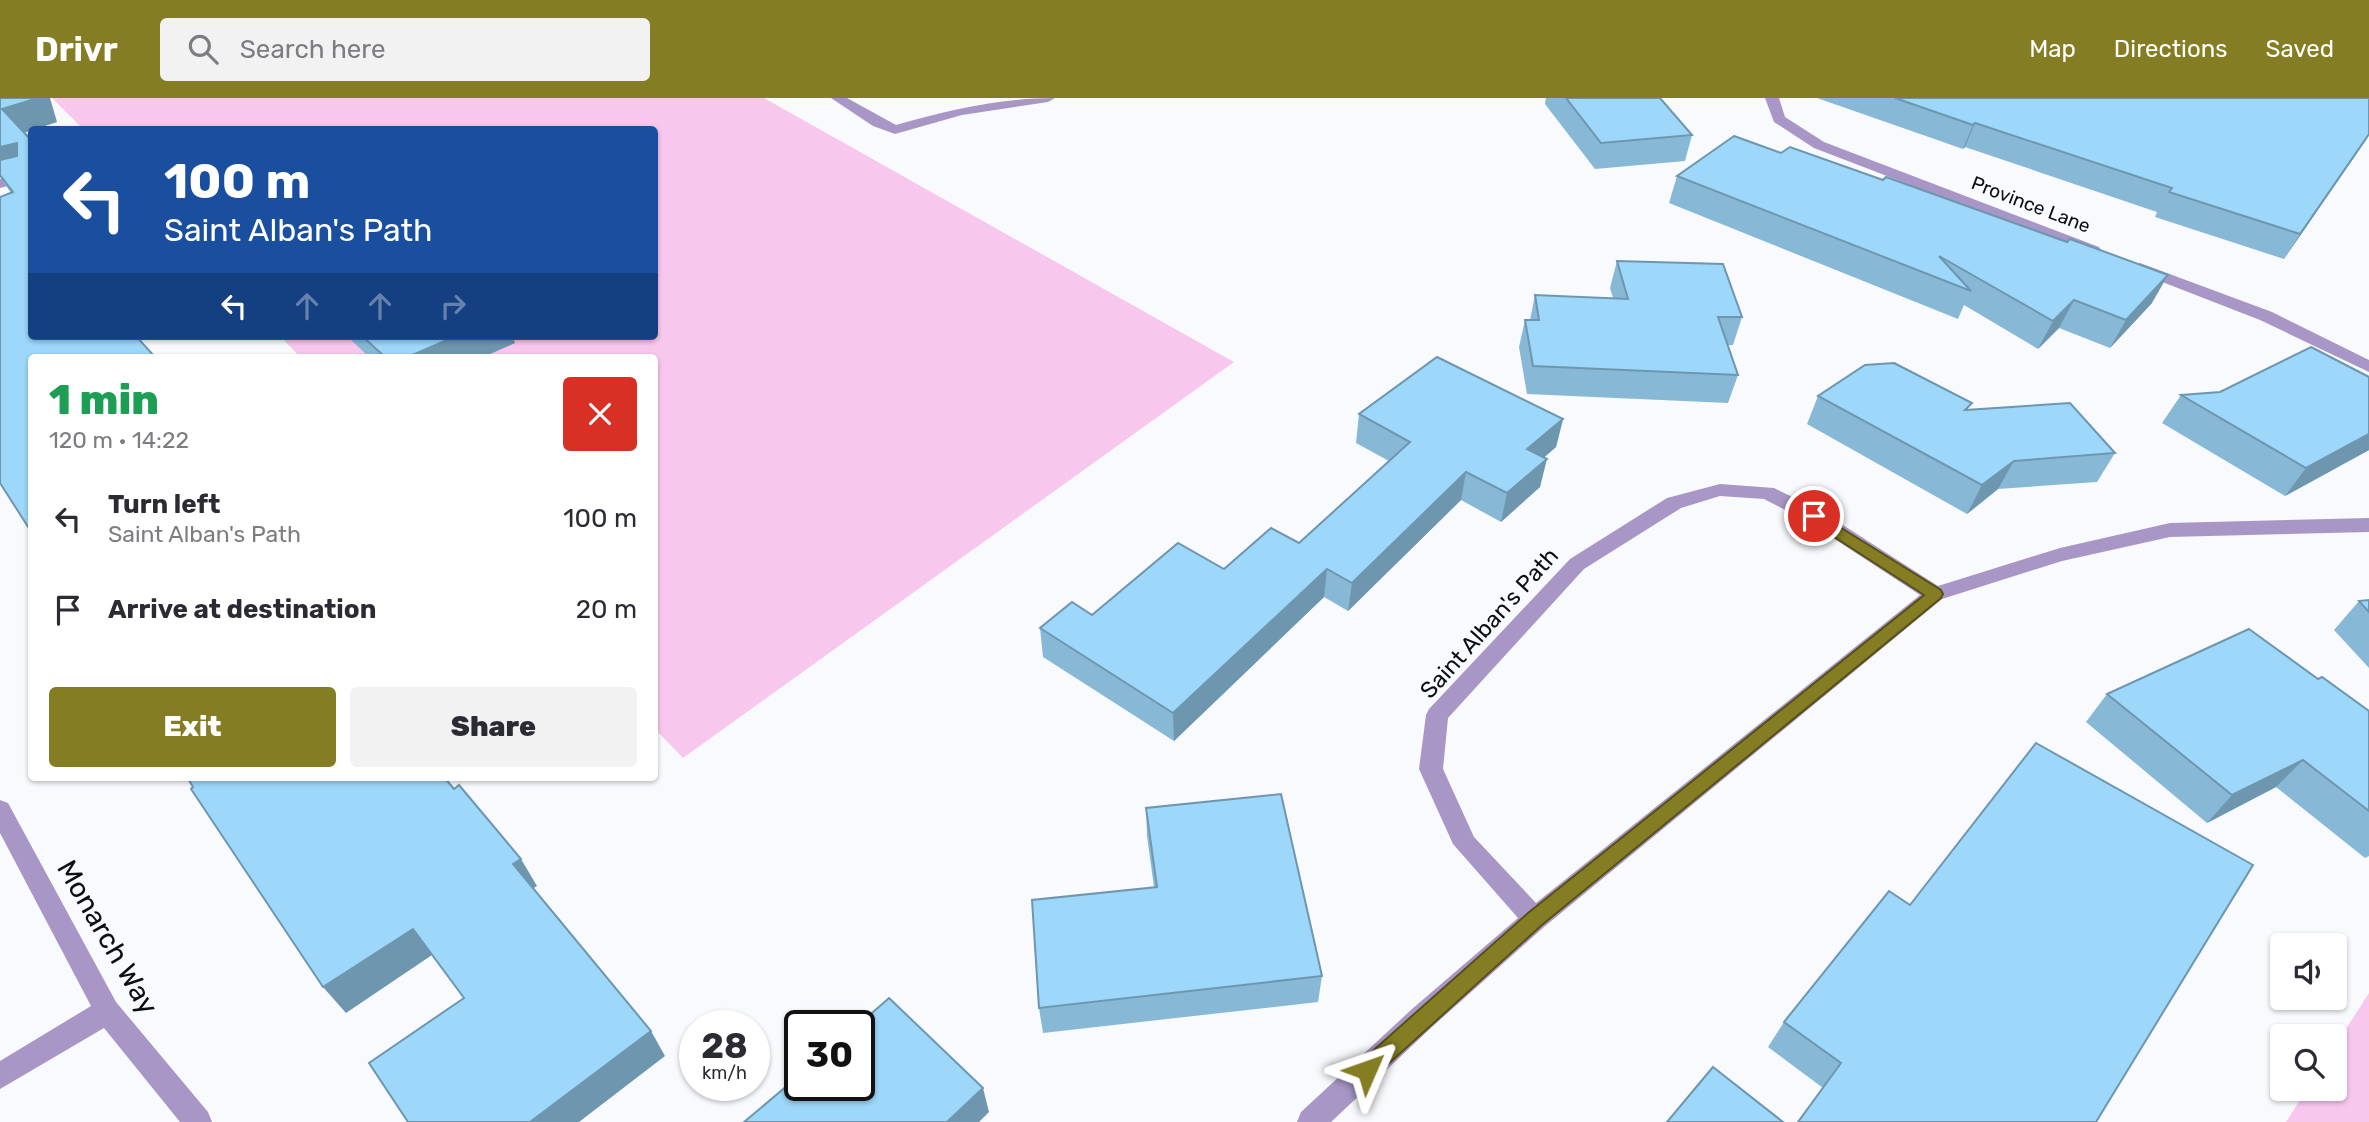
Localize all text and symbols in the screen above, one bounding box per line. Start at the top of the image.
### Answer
search box [160,18,650,81]
text: Drivr [35,30,118,69]
icon: search [184,30,222,68]
text: Search here [240,34,386,65]
text: Map [2029,35,2076,63]
text: Directions [2114,35,2227,63]
text: Saved [2265,35,2334,63]
text: 100 m [164,152,310,210]
icon: left [49,154,140,245]
street label: Province Lane [1968,171,2094,238]
text: Saint Alban's Path [164,211,433,249]
icon: left [215,287,253,325]
icon: ahead [288,287,326,325]
icon: ahead [361,287,399,325]
icon: right [434,287,472,325]
text: 1 min [49,375,159,425]
button: close [563,377,637,451]
text: 120 m · 14:22 [49,426,189,454]
pin [1784,486,1844,546]
text: Turn left [108,489,220,520]
icon: arrive [1795,497,1833,535]
icon: left [49,500,87,538]
text: 100 m [563,503,637,534]
text: Saint Alban's Path [108,520,301,548]
street label: Saint Alban's Path [1414,542,1564,704]
icon: arrive [49,591,87,629]
text: Arrive at destination [108,594,376,625]
text: 20 m [576,594,637,625]
button: Exit [49,687,336,767]
button: Share [350,687,637,767]
street label: Monarch Way [50,854,165,1020]
map controls [2270,933,2347,1101]
button: sound [2270,933,2347,1010]
speed limit sign: 30 [784,1010,875,1101]
button: search [2270,1024,2347,1101]
text: 28 [701,1025,748,1067]
position arrow [1330,1033,1404,1107]
text: km/h [702,1062,747,1084]

